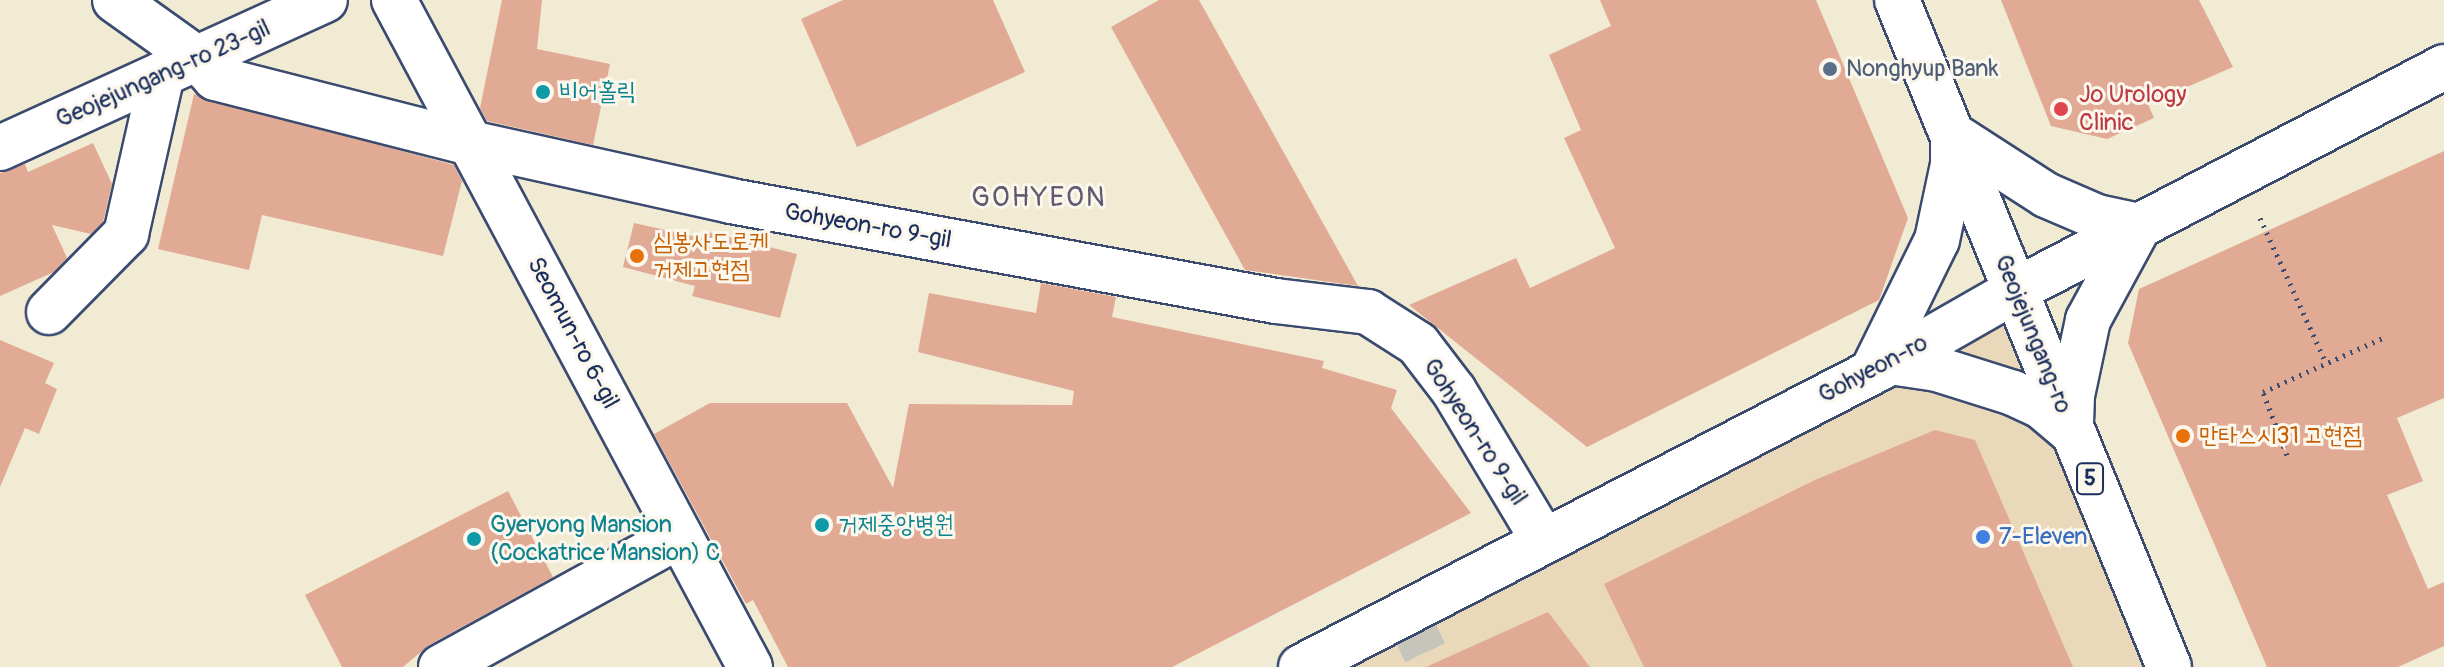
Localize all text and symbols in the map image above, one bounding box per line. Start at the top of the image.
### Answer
street label: Geojejungang-ro 23-gil [51,14,275,134]
place label: Nonghyup Bank [1846,55,1998,83]
marker: Nonghyup Bank [1821,60,1839,78]
place label: 비어홀릭 [559,78,636,106]
place label: Jo Urology Clinic [2079,81,2186,137]
marker: 비어홀릭 [534,83,552,101]
marker: Jo Urology Clinic [2050,98,2072,120]
district label: GOHYEON [971,181,1107,215]
street label: Gohyeon-ro 9-gil [782,197,954,255]
place label: 심봉사도로케 거제고현점 [653,228,769,284]
marker: 심봉사도로케 거제고현점 [628,247,646,265]
street label: Geojejungang-ro [1988,251,2078,417]
street label: Seomun-ro 6-gil [521,252,625,414]
street label: Gohyeon-ro [1814,328,1932,410]
street label: Gohyeon-ro 9-gil [1417,353,1533,511]
place label: 만타스시31 고현점 [2199,422,2362,450]
marker: 만타스시31 고현점 [2174,427,2192,445]
road number: 5 [2076,461,2104,497]
place label: Gyeryong Mansion (Cockatrice Mansion) C [490,511,720,567]
place label: 거제중앙병원 [838,511,954,539]
marker: 거제중앙병원 [813,516,831,534]
place label: 7-Eleven [1999,523,2088,551]
marker: 7-Eleven [1974,528,1992,546]
marker: Gyeryong Mansion (Cockatrice Mansion) C [465,530,483,548]

